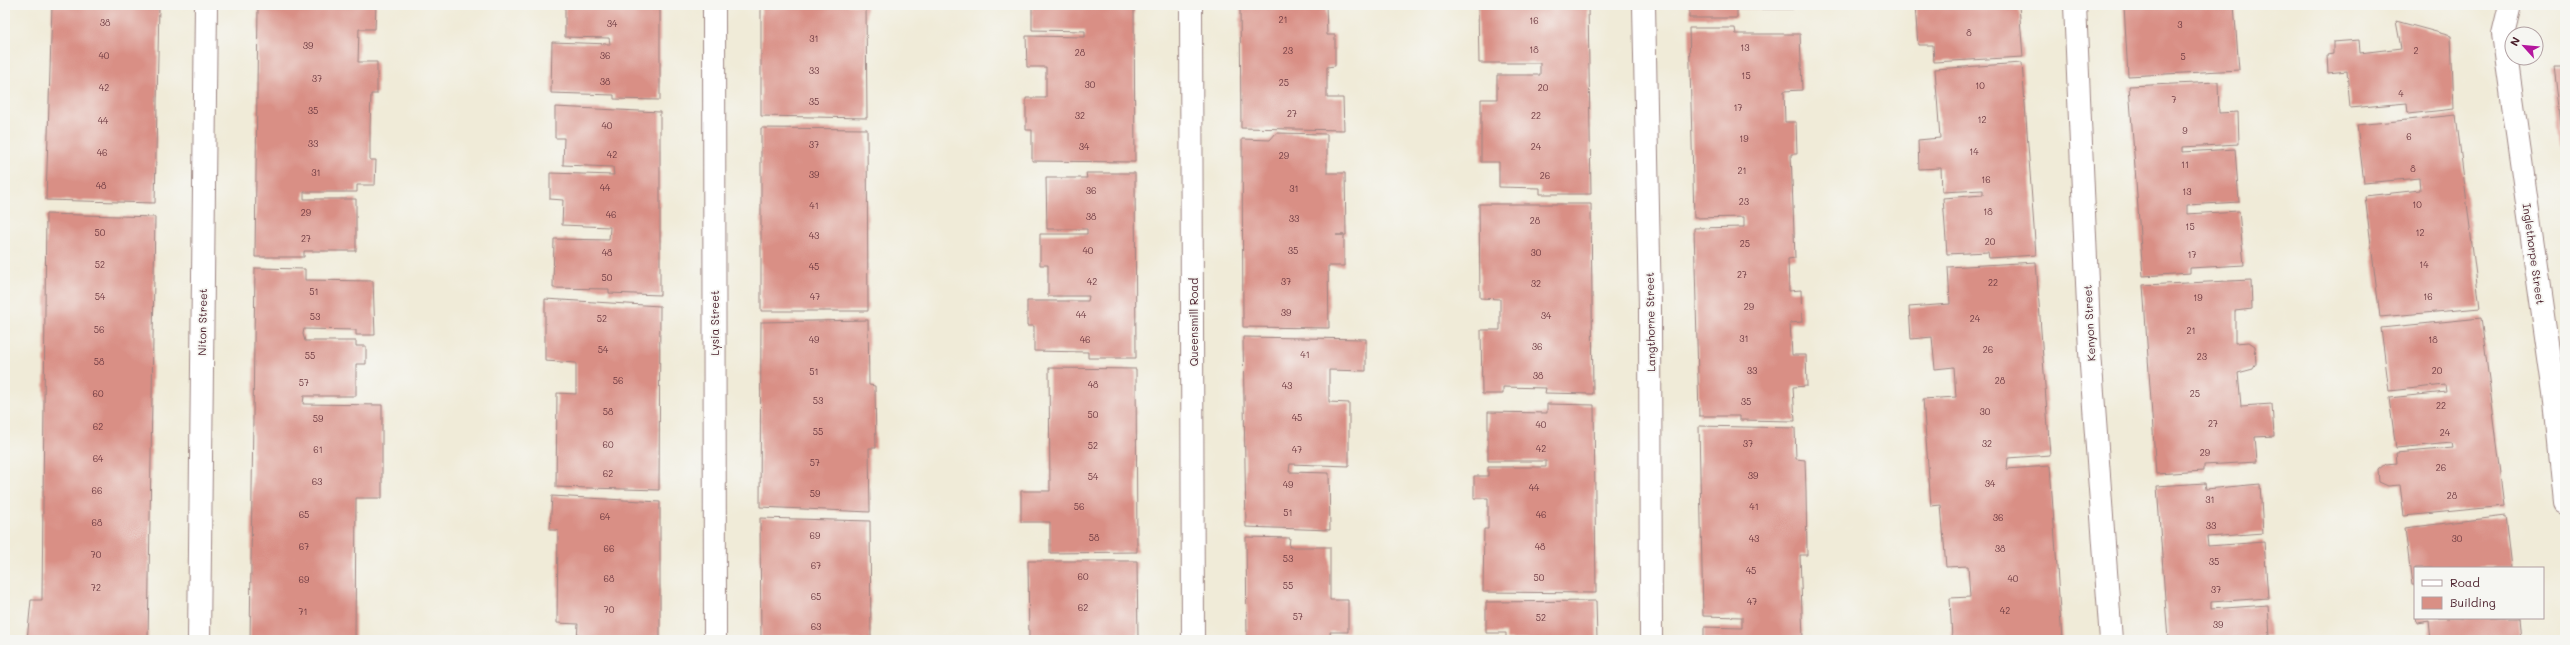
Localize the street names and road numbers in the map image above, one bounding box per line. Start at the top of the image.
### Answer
street label: Inglethorpe Street [2519,202,2549,306]
street label: Langthorne Street [1642,272,1658,372]
street label: Queensmill Road [1186,278,1201,366]
street label: Kenyon Street [2080,284,2098,362]
street label: Niton Street [194,288,210,356]
street label: Lysia Street [707,290,722,356]

